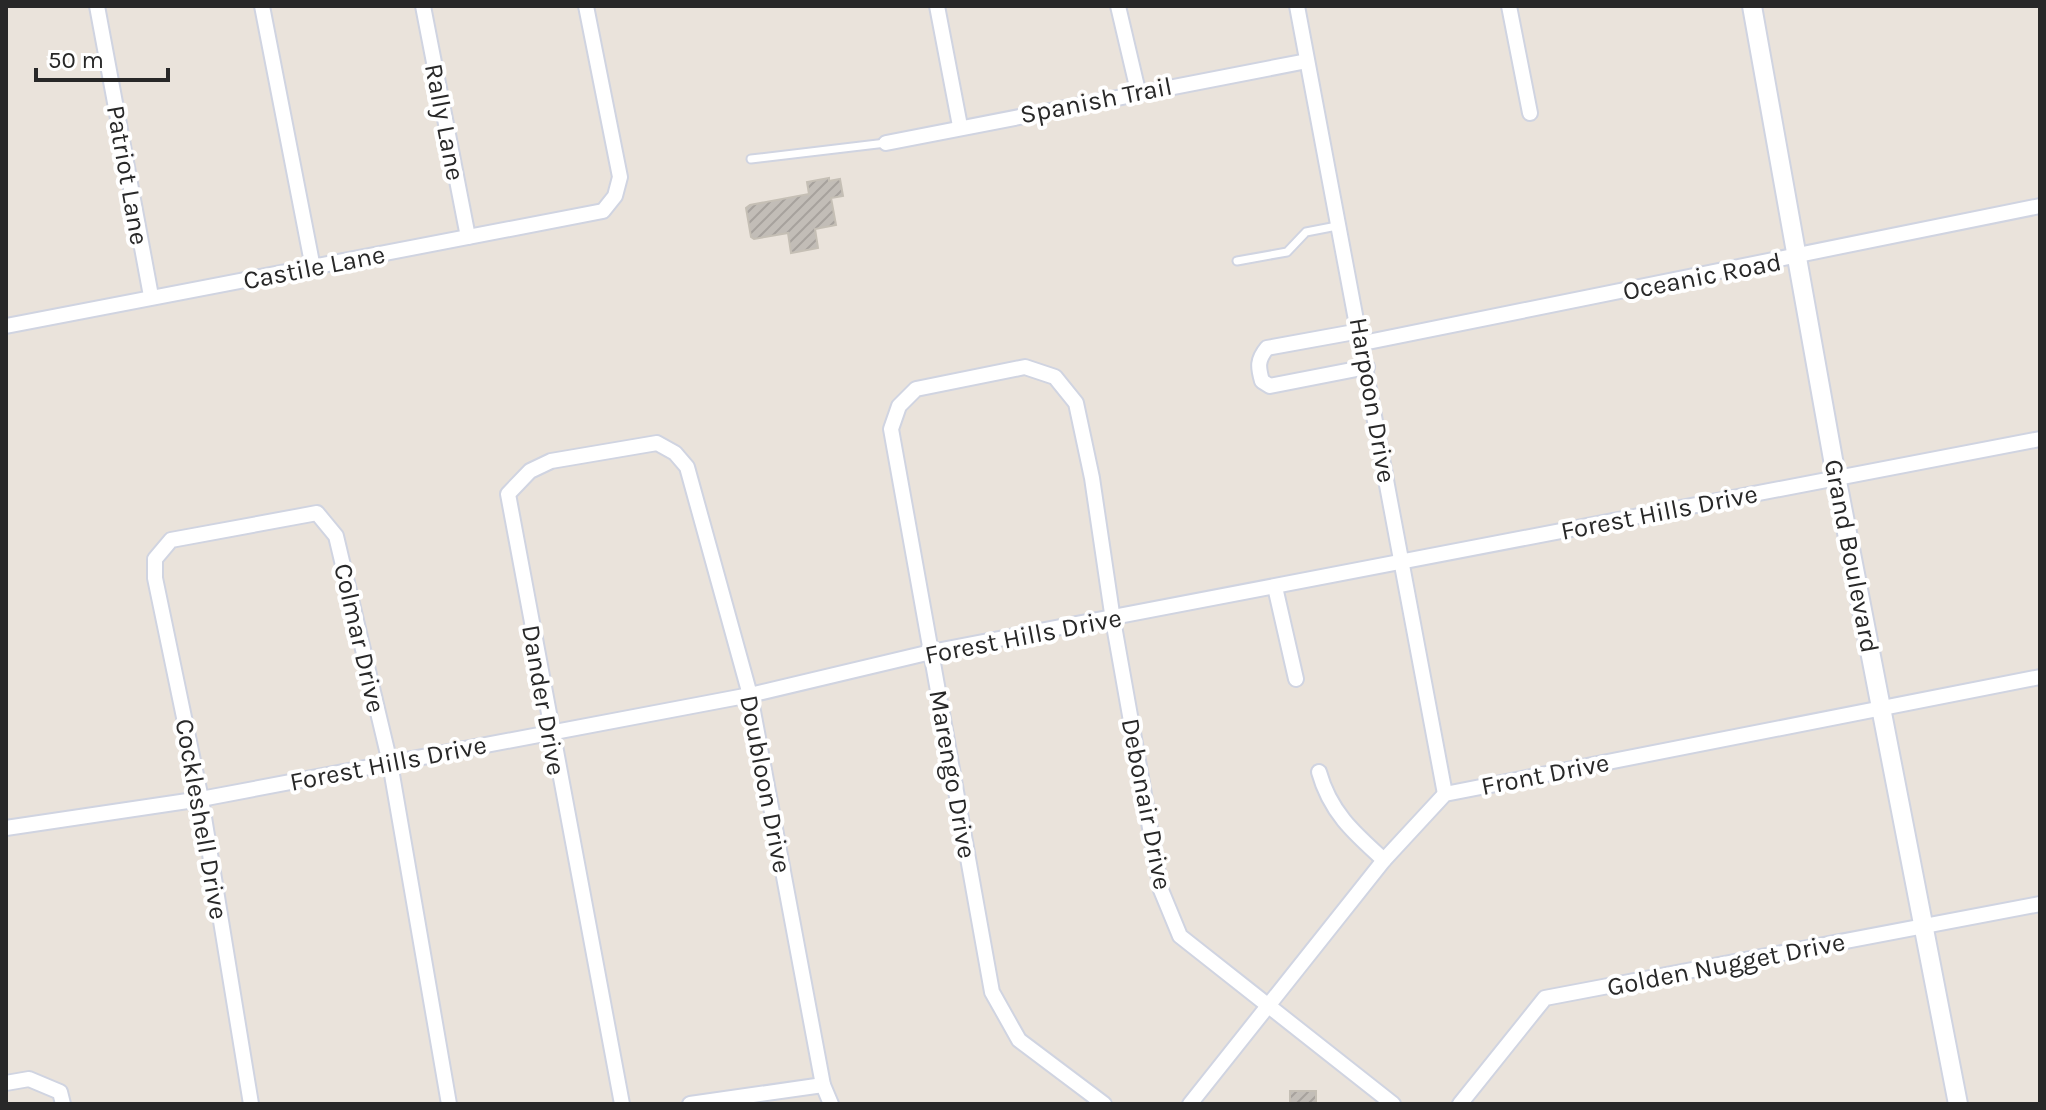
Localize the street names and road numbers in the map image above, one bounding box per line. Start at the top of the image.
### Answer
street label: Rally Lane [418,61,471,183]
street label: Spanish Trail [1018,71,1175,130]
street label: Patriot Lane [100,103,155,247]
street label: Castile Lane [241,239,388,296]
street label: Oceanic Road [1620,246,1784,307]
street label: Harpoon Drive [1343,315,1402,485]
street label: Grand Boulevard [1818,457,1885,656]
street label: Forest Hills Drive [1558,478,1760,547]
street label: Colmar Drive [327,560,392,716]
street label: Forest Hills Drive [922,602,1124,671]
street label: Dander Drive [515,622,572,778]
street label: Marengo Drive [922,687,983,861]
street label: Doubloon Drive [733,692,798,876]
street label: Cockleshell Drive [169,716,234,922]
street label: Debonair Drive [1115,716,1178,893]
street label: Forest Hills Drive [287,729,489,798]
street label: Front Drive [1479,747,1612,802]
street label: Golden Nugget Drive [1604,926,1848,1003]

